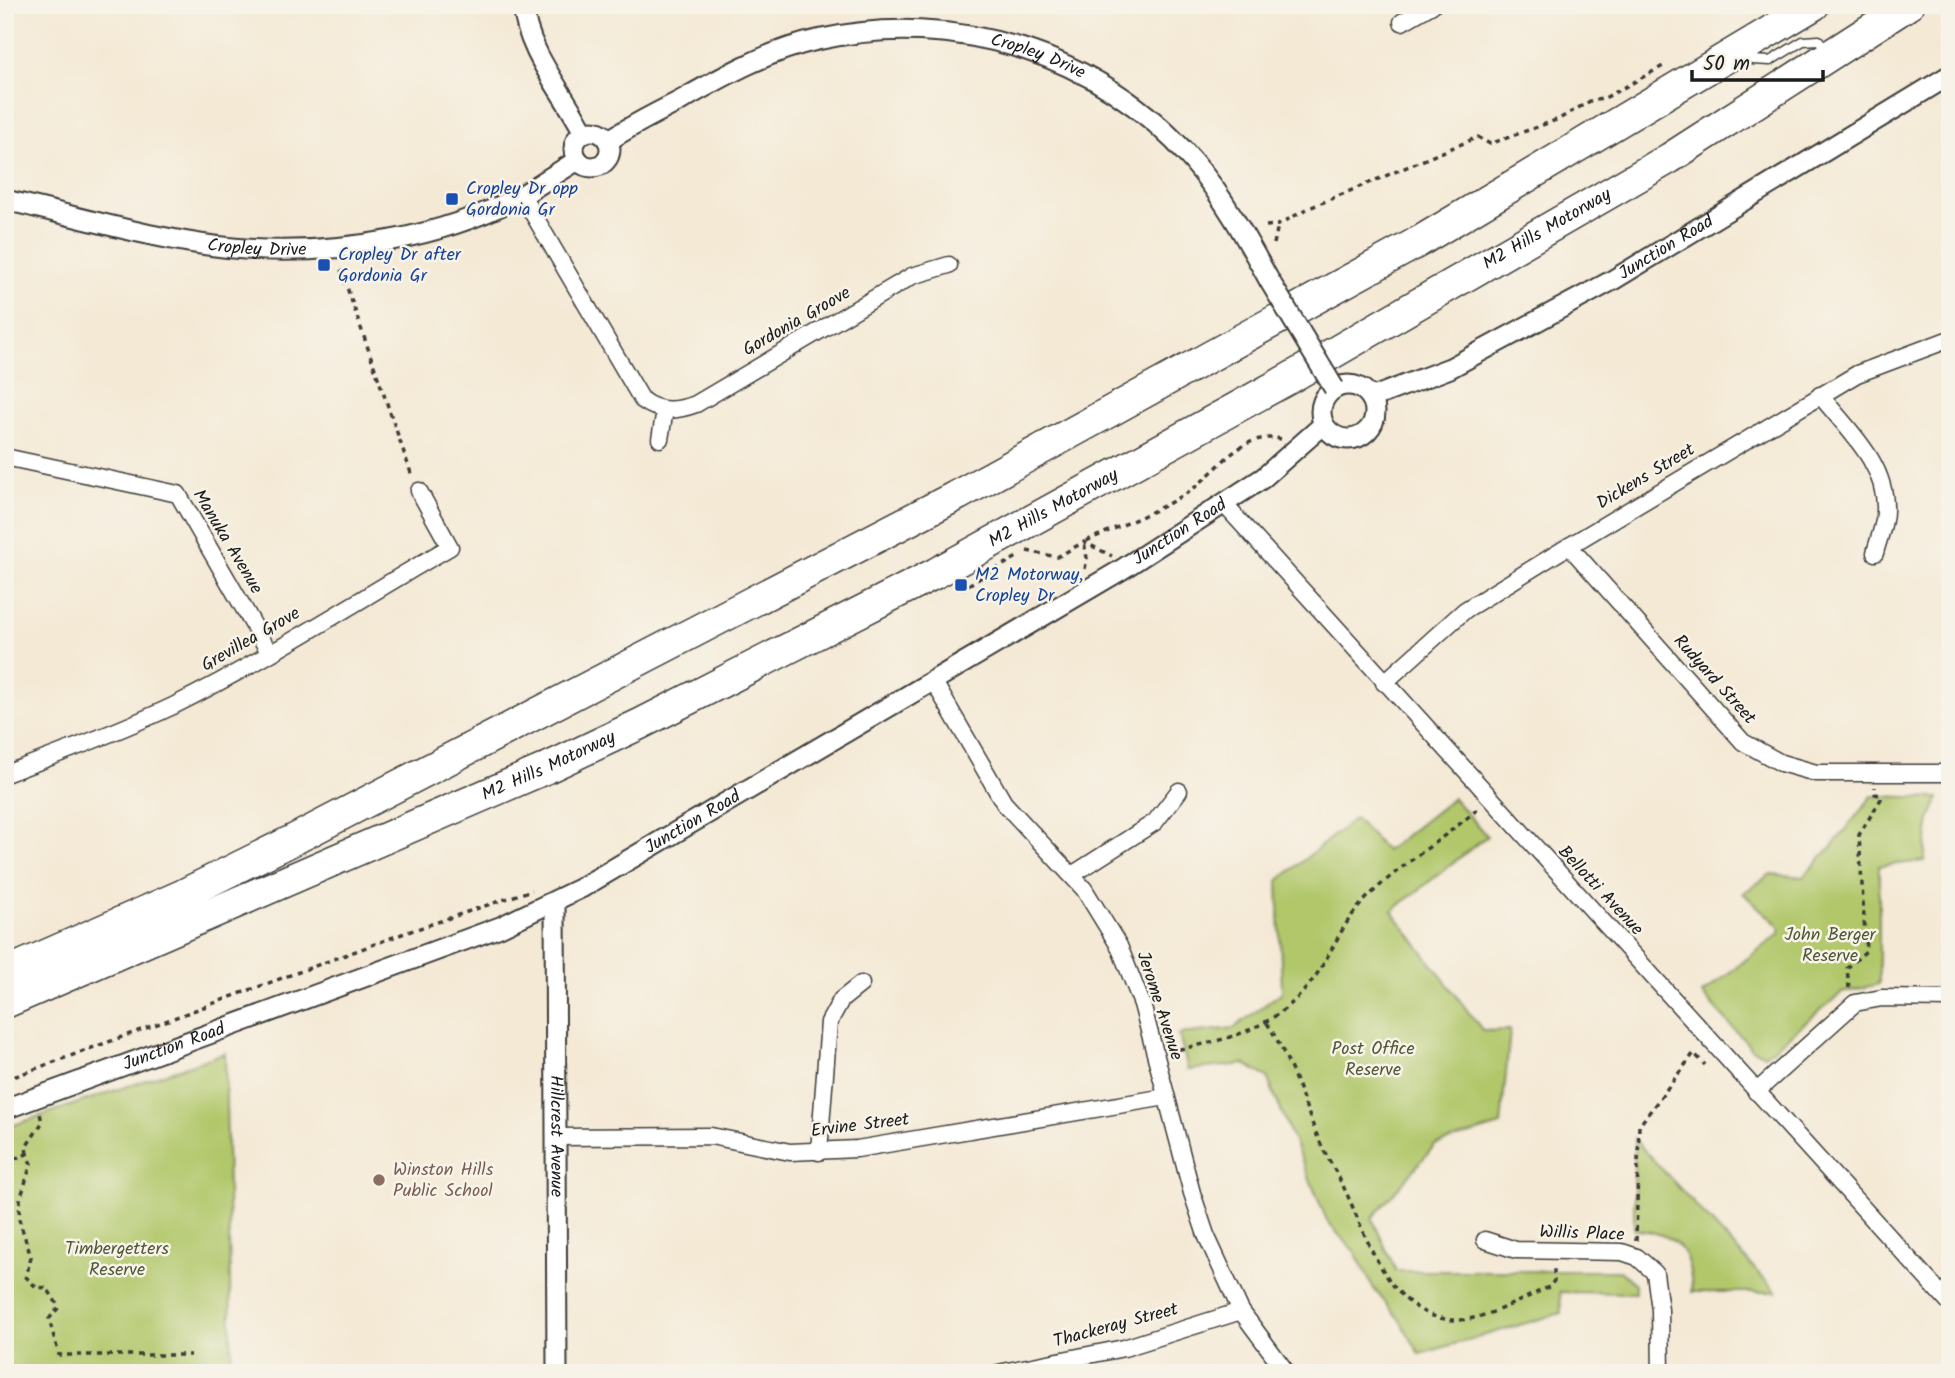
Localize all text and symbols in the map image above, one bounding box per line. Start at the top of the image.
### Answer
street label: Cropley Drive [988,26,1091,87]
scale bar [1692,38,1824,82]
text: 50 m [1703,48,1750,81]
place label: Cropley Dr opp Gordonia Gr [466,175,578,225]
street label: M2 Hills Motorway [1477,180,1617,278]
marker: Cropley Dr opp Gordonia Gr [444,191,460,207]
street label: Junction Road [1613,207,1720,288]
street label: Cropley Drive [205,231,307,265]
place label: Cropley Dr after Gordonia Gr [338,241,462,291]
marker: Cropley Dr after Gordonia Gr [316,257,332,273]
street label: Gordonia Groove [737,279,857,365]
street label: Dickens Street [1591,436,1702,518]
street label: M2 Hills Motorway [983,460,1124,556]
street label: Manuka Avenue [184,484,270,600]
street label: Junction Road [1127,490,1233,573]
place label: M2 Motorway, Cropley Dr [975,561,1083,611]
marker: M2 Motorway, Cropley Dr [953,577,969,593]
street label: Grevillea Grove [196,600,306,680]
street label: Rudyard Street [1665,628,1763,732]
street label: M2 Hills Motorway [477,723,621,809]
street label: Junction Road [639,782,747,862]
street label: Bellotti Avenue [1550,839,1650,943]
park label: John Berger Reserve [1784,921,1877,971]
street label: Jerome Avenue [1128,948,1190,1064]
street label: Junction Road [119,1014,230,1079]
park label: Post Office Reserve [1331,1035,1415,1085]
street label: Hillcrest Avenue [541,1075,571,1197]
street label: Ervine Street [809,1105,912,1146]
place label: Winston Hills Public School [393,1156,494,1206]
marker: Winston Hills Public School [371,1172,387,1188]
street label: Willis Place [1539,1218,1625,1250]
park label: Timbergetters Reserve [65,1235,169,1285]
street label: Thackeray Street [1050,1295,1183,1357]

